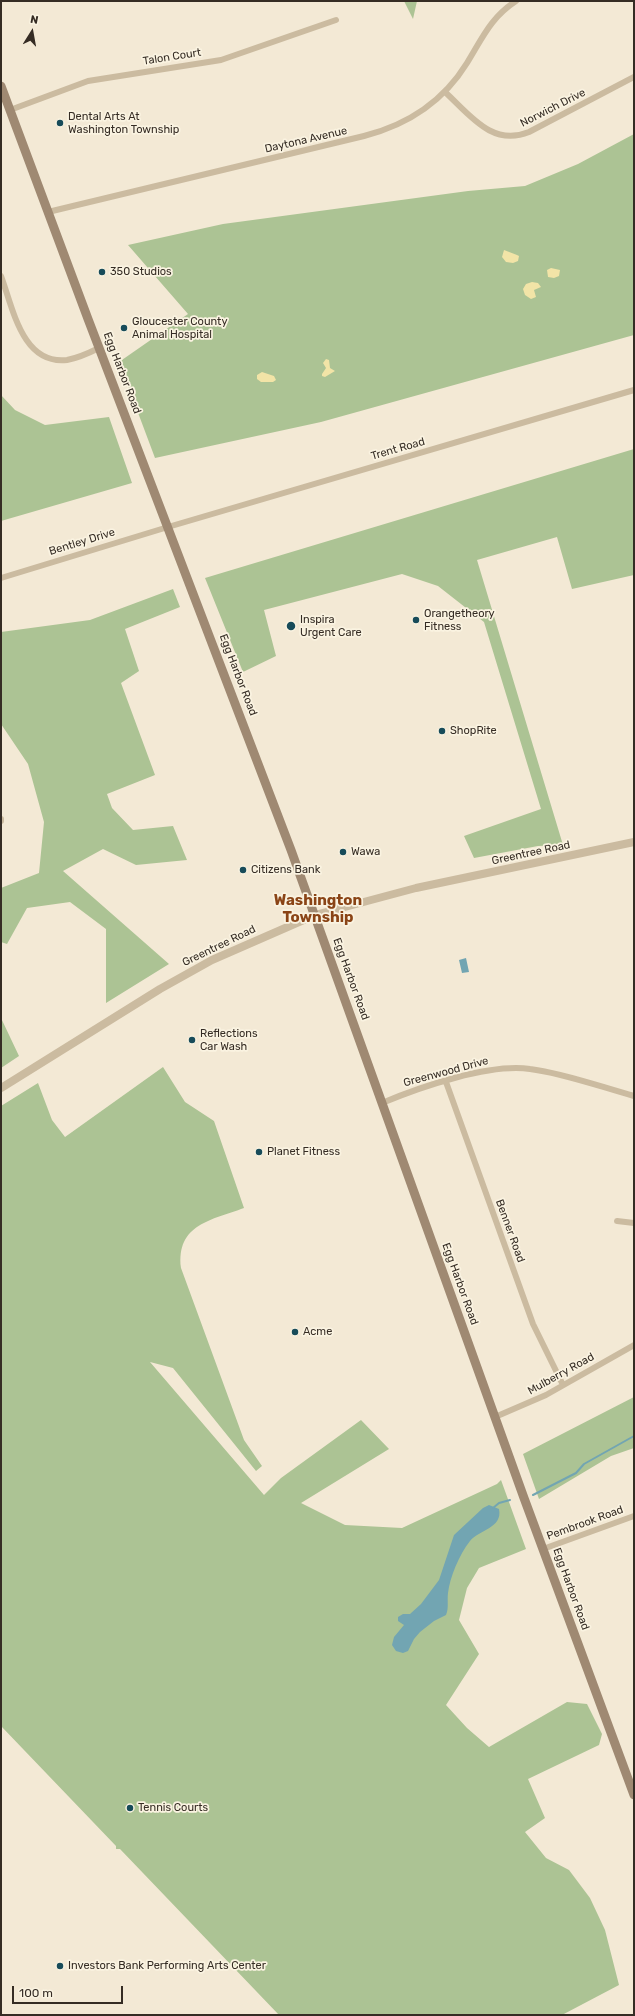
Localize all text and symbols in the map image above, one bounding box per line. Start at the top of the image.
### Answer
north arrow [12,12,52,52]
text: N [29,13,40,27]
street label: Talon Court [142,46,202,68]
street label: Norwich Drive [518,86,588,130]
place label: Dental Arts At Washington Township [68,110,179,136]
marker: Dental Arts At Washington Township [55,118,65,128]
street label: Daytona Avenue [264,124,348,156]
place label: 350 Studios [110,265,172,279]
marker: 350 Studios [97,267,107,277]
place label: Gloucester County Animal Hospital [132,315,227,341]
marker: Gloucester County Animal Hospital [119,323,129,333]
street label: Egg Harbor Road [100,330,144,416]
street label: Trent Road [370,435,426,463]
street label: Bentley Drive [47,526,117,558]
place label: Orangetheory Fitness [424,607,495,633]
place label: Inspira Urgent Care [300,613,362,639]
marker: Orangetheory Fitness [411,615,421,625]
marker: Inspira Urgent Care [285,620,297,632]
street label: Egg Harbor Road [216,632,260,718]
place label: ShopRite [450,724,497,738]
marker: ShopRite [437,726,447,736]
street label: Greentree Road [491,838,571,868]
place label: Wawa [351,845,380,859]
marker: Wawa [338,847,348,857]
place label: Citizens Bank [251,863,320,877]
marker: Citizens Bank [238,865,248,875]
district label: Washington Township [274,892,362,927]
street label: Greentree Road [180,923,258,969]
street label: Egg Harbor Road [330,936,372,1022]
place label: Reflections Car Wash [200,1027,258,1053]
marker: Reflections Car Wash [187,1035,197,1045]
street label: Greenwood Drive [402,1054,490,1090]
place label: Planet Fitness [267,1145,340,1159]
marker: Planet Fitness [254,1147,264,1157]
street label: Benner Road [493,1198,527,1264]
street label: Egg Harbor Road [439,1241,481,1327]
place label: Acme [303,1325,332,1339]
marker: Acme [290,1327,300,1337]
street label: Mulberry Road [525,1350,597,1398]
street label: Pembrook Road [545,1503,625,1543]
street label: Egg Harbor Road [550,1546,592,1632]
place label: Tennis Courts [138,1801,208,1815]
marker: Tennis Courts [125,1803,135,1813]
place label: Investors Bank Performing Arts Center [68,1959,266,1973]
marker: Investors Bank Performing Arts Center [55,1961,65,1971]
scale bar [14,1978,125,2004]
text: 100 m [19,1986,53,2000]

